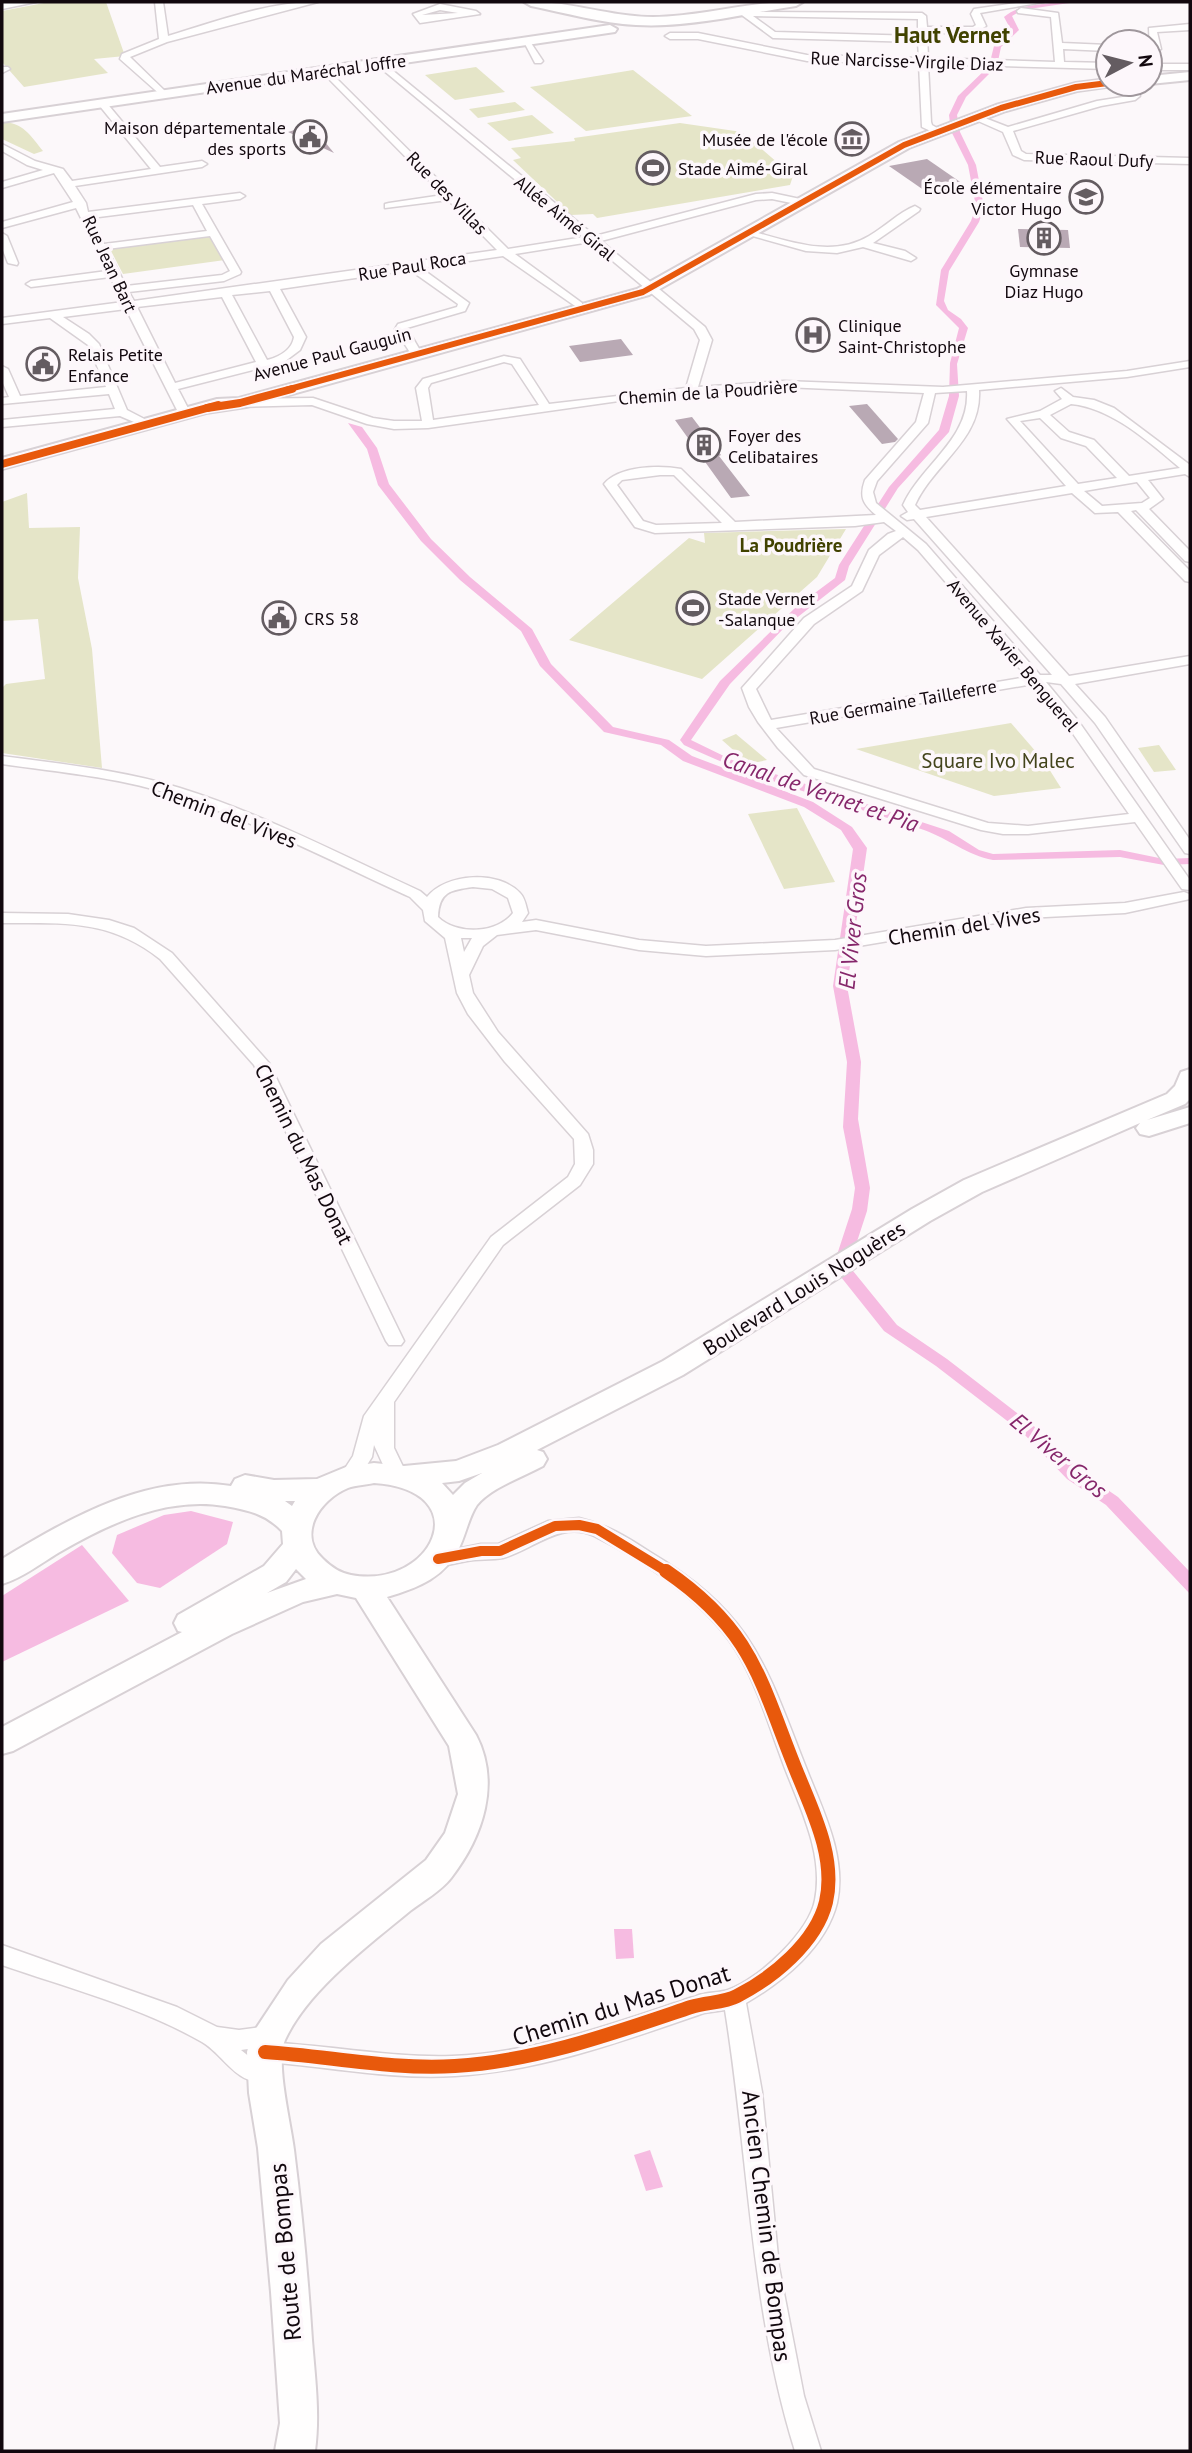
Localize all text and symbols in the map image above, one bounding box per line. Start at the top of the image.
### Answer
district label: Haut Vernet [894,20,1010,49]
north arrow [1094,28,1164,98]
street label: Rue Narcisse-Virgile Diaz [810,46,1004,76]
street label: Avenue du Maréchal Joffre [204,49,408,99]
text: N [1133,53,1159,69]
place label: Maison départementale des sports [104,116,286,160]
public building icon: Maison départementale des sports [291,118,329,156]
museum icon: Musée de l'école [833,120,871,158]
place label: Musée de l'école [702,128,828,151]
street label: Rue Raoul Dufy [1034,145,1154,173]
street label: Rue des Villas [402,147,492,239]
sports icon: Stade Aimé-Giral [634,149,672,187]
place label: Stade Aimé-Giral [678,157,808,180]
street label: Allée Aimé Giral [510,170,621,266]
place label: École élémentaire Victor Hugo [924,176,1062,220]
school or university icon: École élémentaire Victor Hugo [1067,178,1105,216]
street label: Rue Jean Bart [78,212,142,316]
building icon: Gymnase Diaz Hugo [1025,219,1063,257]
street label: Rue Paul Roca [356,246,468,286]
place label: Gymnase Diaz Hugo [1005,259,1083,303]
place label: Clinique Saint-Christophe [838,314,966,358]
hospital icon: Clinique Saint-Christophe [794,316,832,354]
street label: Avenue Paul Gauguin [250,322,414,386]
place label: Relais Petite Enfance [68,343,163,387]
public building icon: Relais Petite Enfance [24,345,62,383]
street label: Chemin de la Poudrière [618,374,798,410]
place label: Foyer des Celibataires [728,424,818,468]
building icon: Foyer des Celibataires [685,426,723,464]
district label: La Poudrière [740,533,842,557]
street label: Avenue Xavier Benguerel [942,574,1084,737]
place label: Stade Vernet -Salanque [718,587,815,631]
sports icon: Stade Vernet -Salanque [674,589,712,627]
public building icon: CRS 58 [260,599,298,637]
place label: CRS 58 [304,607,359,630]
street label: Rue Germaine Tailleferre [808,674,998,730]
water label: Canal de Vernet et Pia [719,744,923,838]
park label: Square Ivo Malec [921,747,1075,774]
street label: Chemin del Vives [147,774,301,854]
water label: El Viver Gros [831,870,873,991]
street label: Chemin del Vives [886,901,1042,951]
street label: Chemin du Mas Donat [249,1059,359,1249]
street label: Boulevard Louis Noguères [698,1215,910,1361]
water label: El Viver Gros [1005,1406,1114,1504]
street label: Chemin du Mas Donat [508,1957,734,2053]
street label: Ancien Chemin de Bompas [735,2088,799,2364]
street label: Route de Bompas [262,2162,308,2342]

